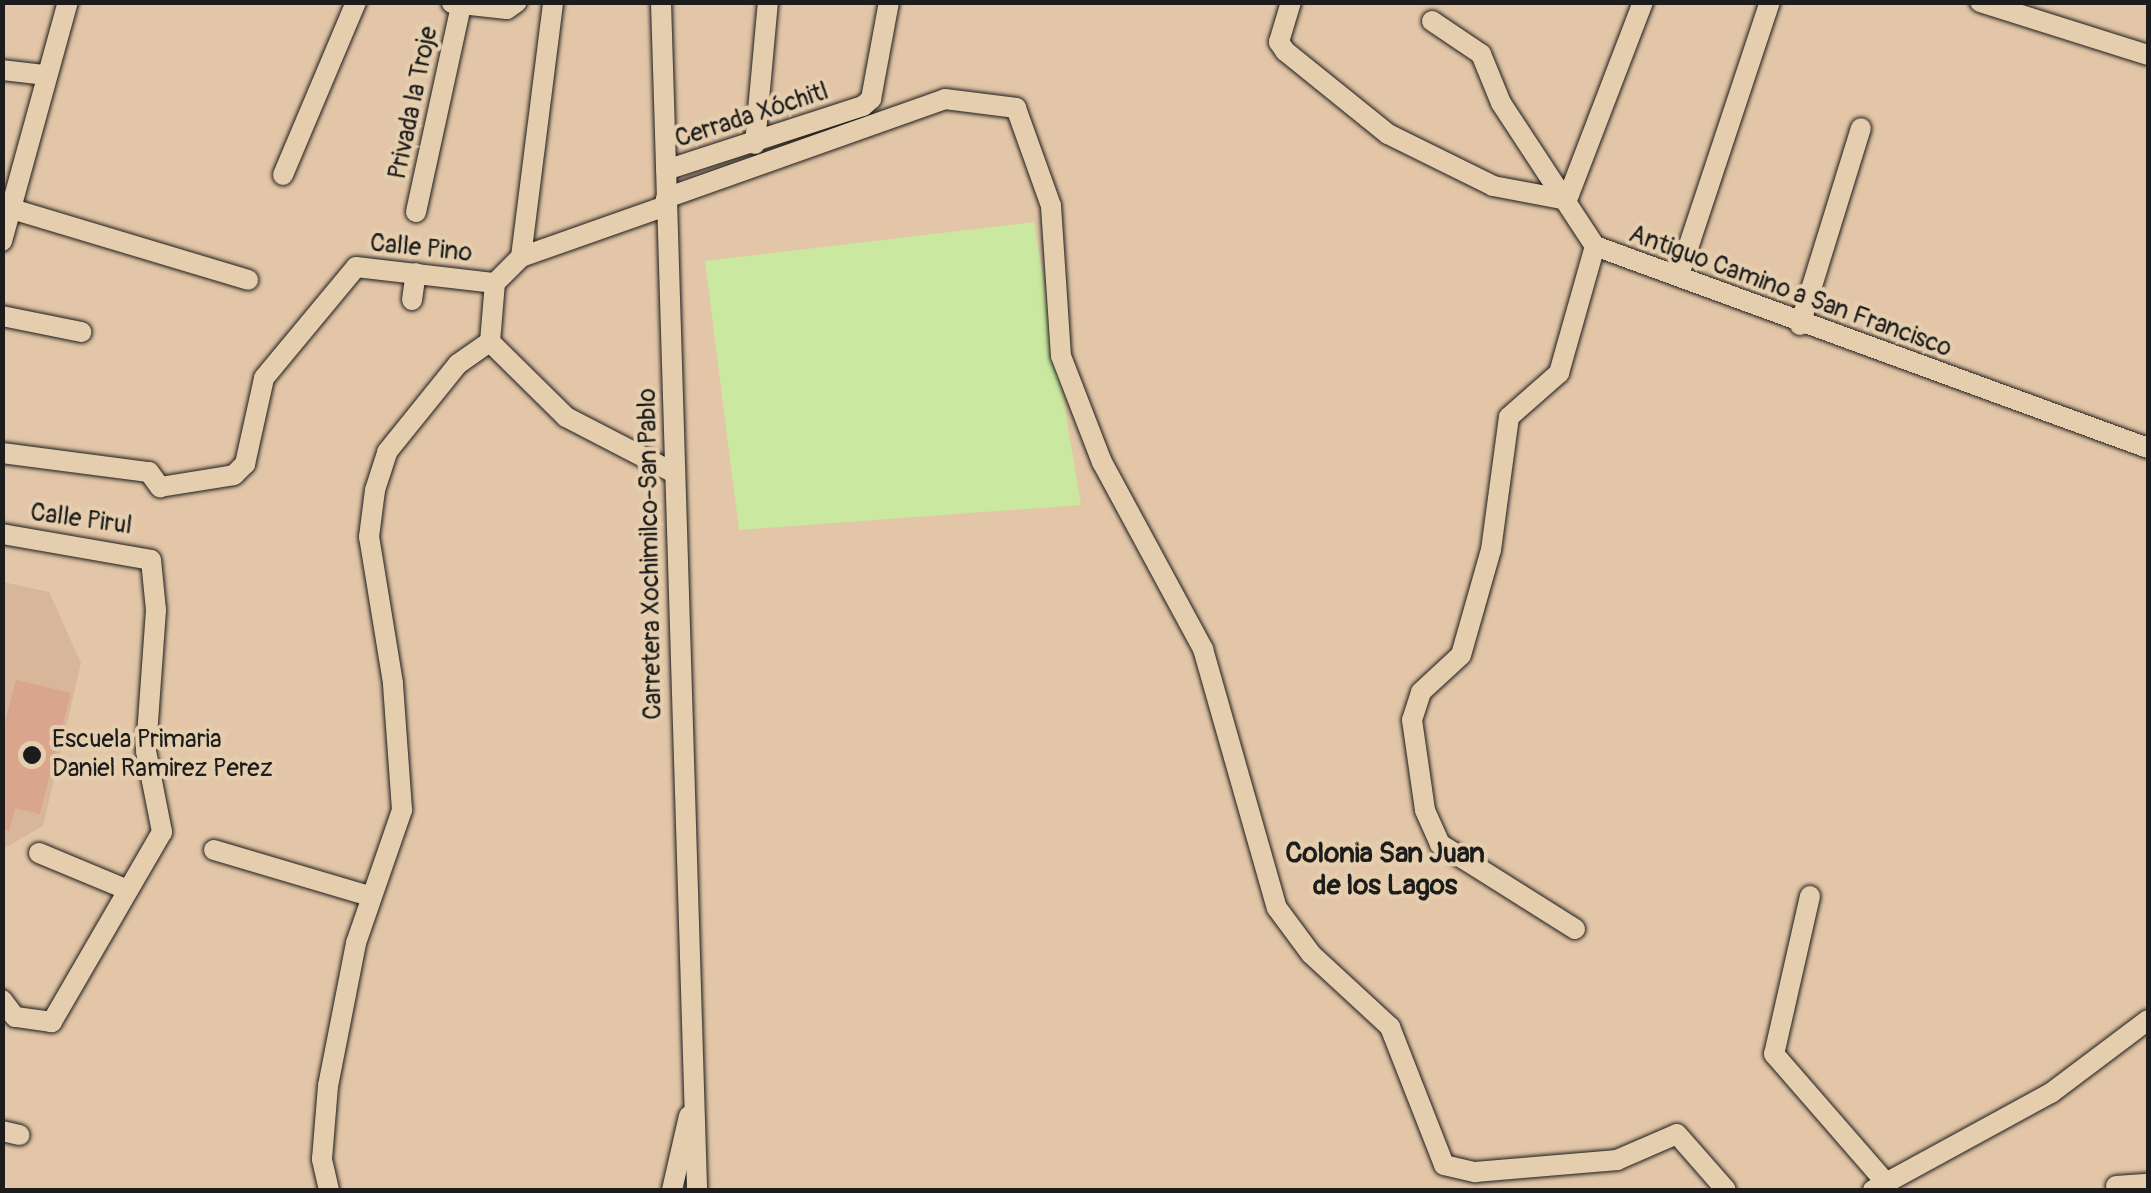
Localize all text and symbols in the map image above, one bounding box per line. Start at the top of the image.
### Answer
street label: Privada la Troje [383,24,445,182]
street label: Cerrada Xóchitl [672,77,832,155]
street label: Antiguo Camino a San Francisco [1625,220,1955,364]
street label: Calle Pino [368,229,474,269]
street label: Carretera Xochimilco-San Pablo [633,388,669,720]
street label: Calle Pirul [28,498,134,542]
place label: Escuela Primaria Daniel Ramirez Perez [52,726,273,785]
marker: Escuela Primaria Daniel Ramirez Perez [21,744,43,766]
district label: Colonia San Juan de los Lagos [1285,837,1485,903]

